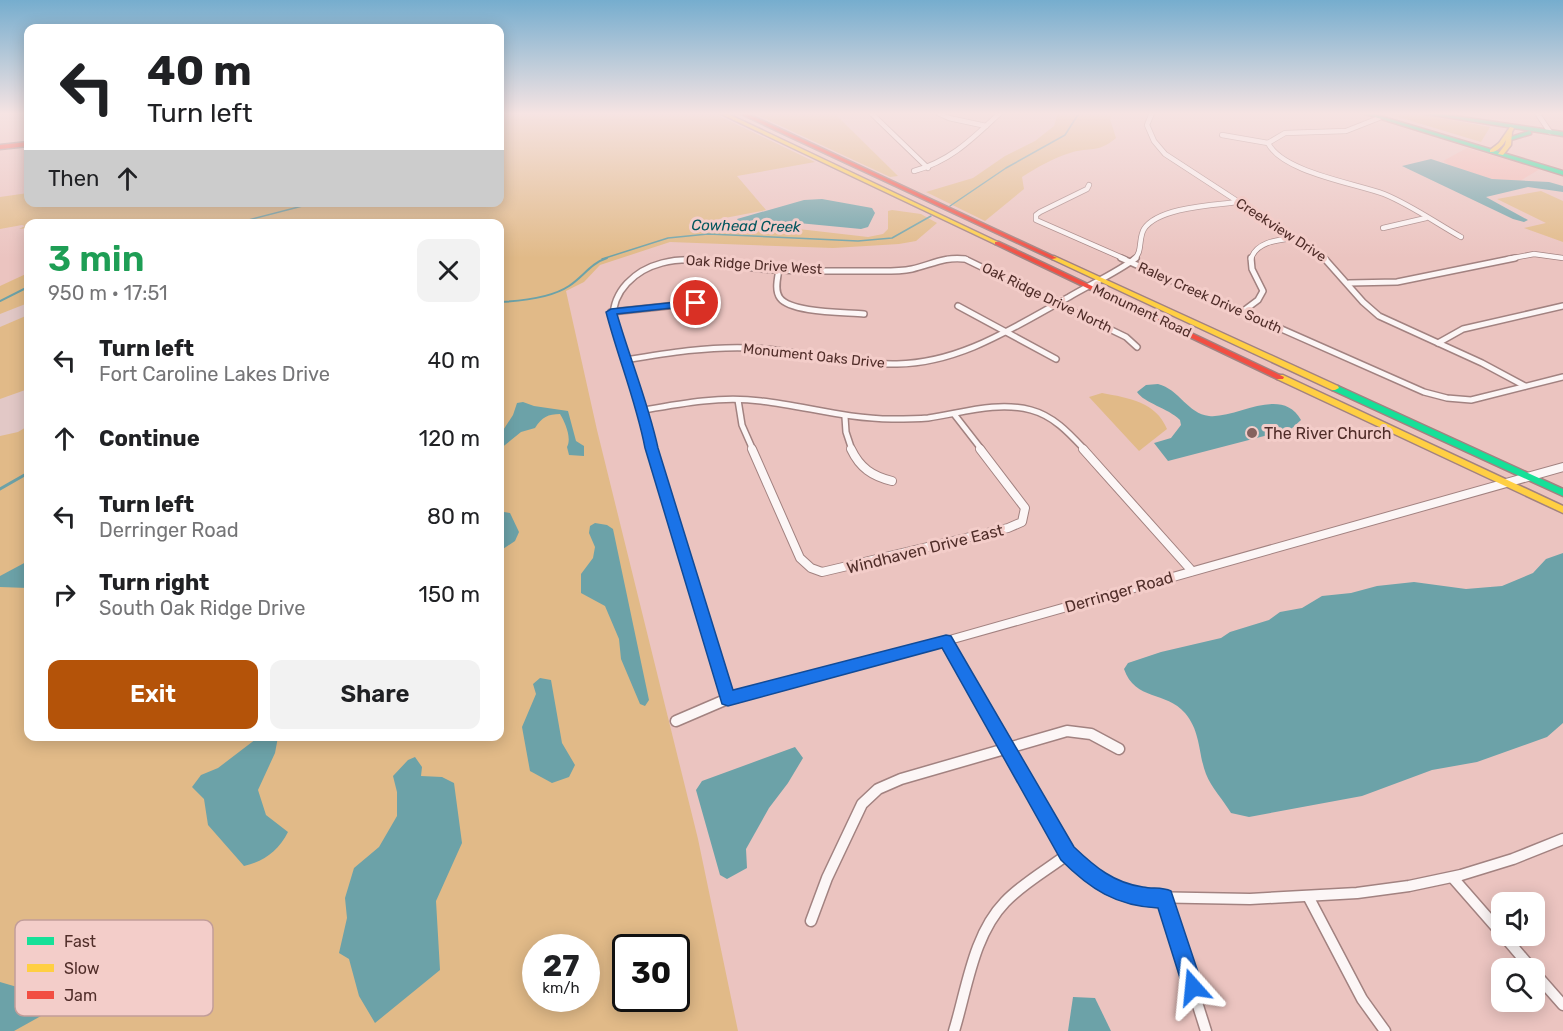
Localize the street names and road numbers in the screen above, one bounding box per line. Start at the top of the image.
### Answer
street label: Creekview Drive [1233,194,1329,266]
street label: Oak Ridge Drive West [685,252,823,278]
street label: Oak Ridge Drive North [979,259,1115,337]
street label: Raley Creek Drive South [1135,259,1285,337]
street label: Monument Road [1090,281,1194,341]
street label: Monument Oaks Drive [742,340,886,372]
street label: Windhaven Drive East [845,520,1005,578]
street label: Derringer Road [1063,567,1175,617]

